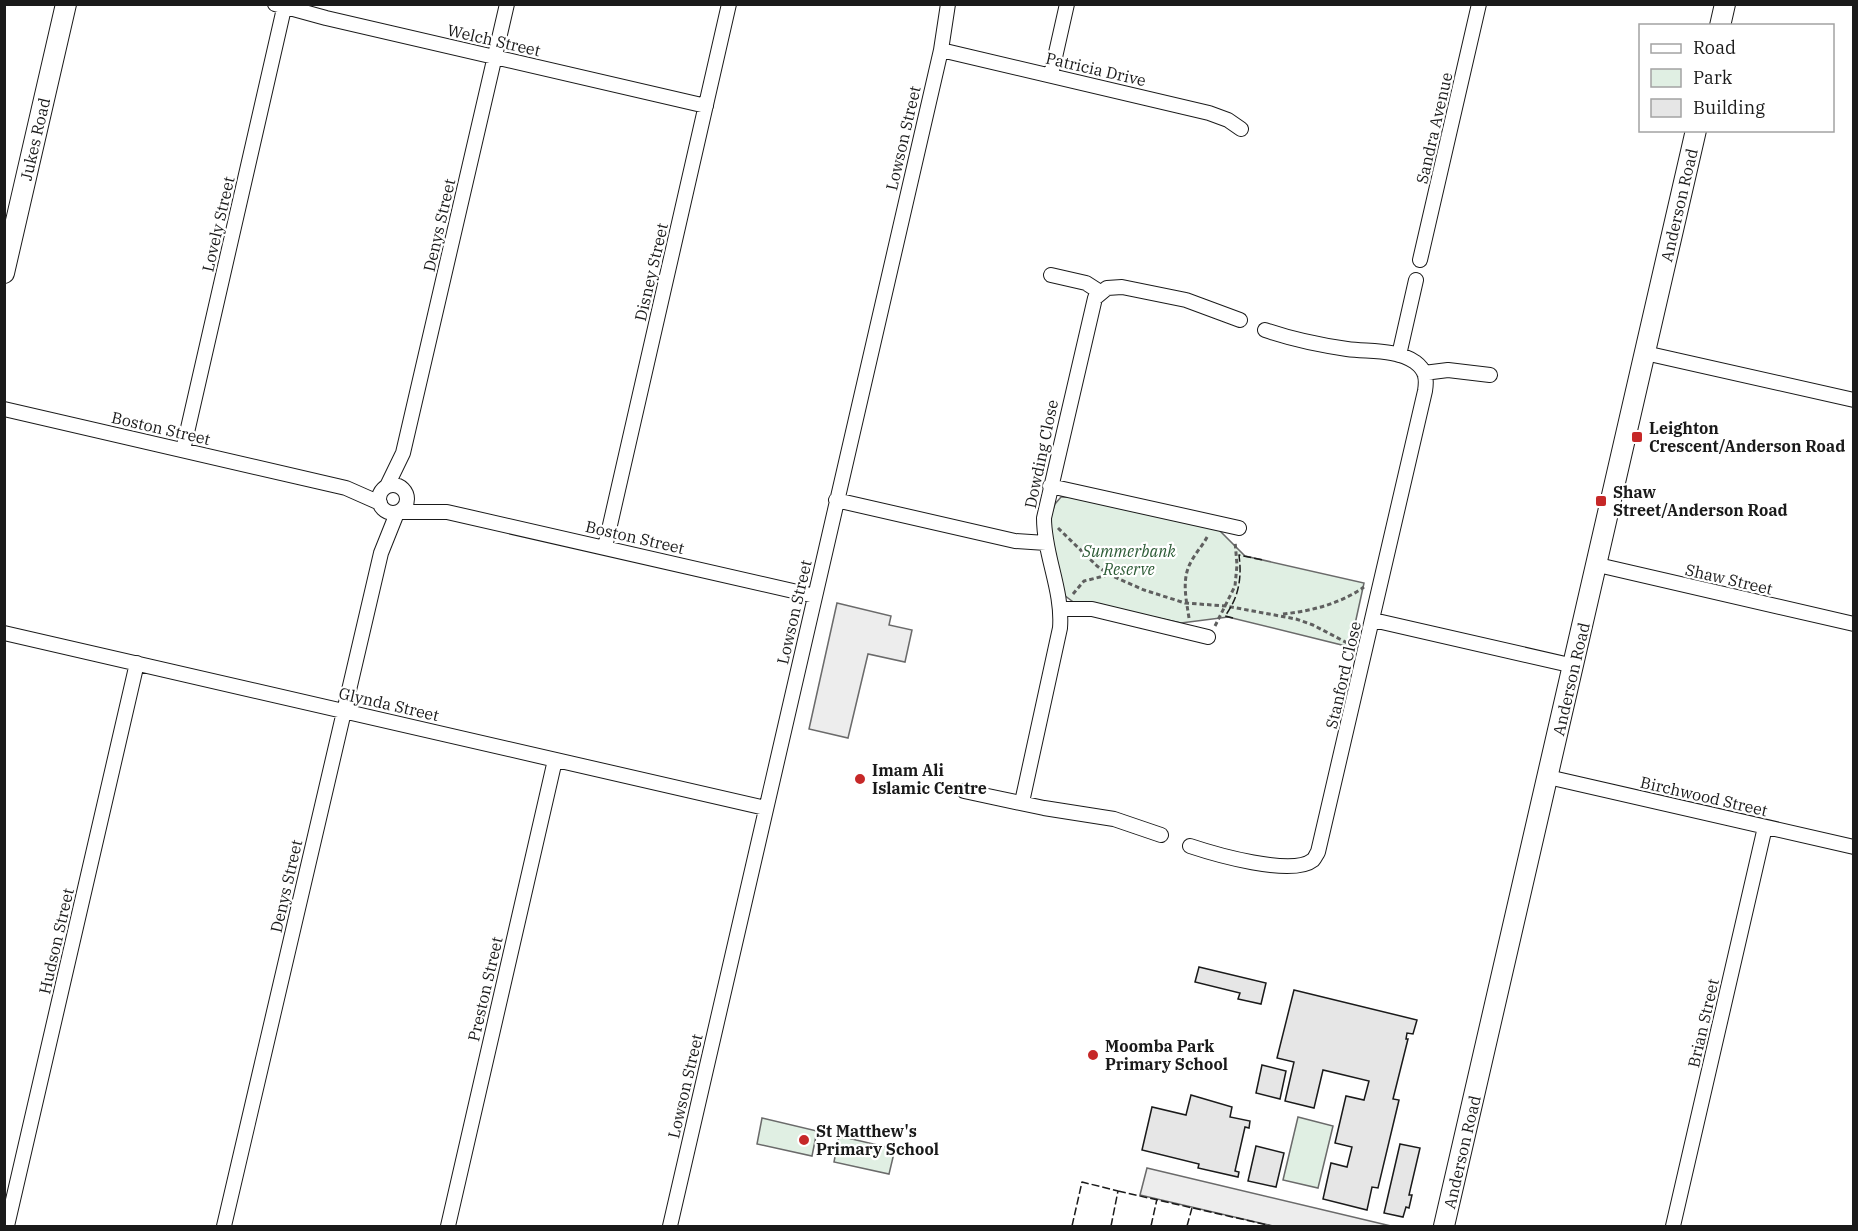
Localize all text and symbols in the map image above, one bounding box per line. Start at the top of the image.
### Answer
street label: Welch Street [445,20,543,61]
legend [1639,24,1834,132]
text: Road [1693,36,1736,59]
street label: Patricia Drive [1044,48,1148,90]
text: Park [1693,66,1733,89]
street label: Sandra Avenue [1411,70,1457,186]
street label: Lowson Street [881,84,925,192]
street label: Jukes Road [16,95,54,182]
text: Building [1693,96,1765,119]
street label: Anderson Road [1656,146,1702,264]
street label: Lovely Street [197,174,239,274]
street label: Denys Street [419,176,459,273]
street label: Disney Street [630,221,672,323]
street label: Dowding Close [1020,398,1062,510]
street label: Boston Street [110,407,213,449]
place label: Leighton Crescent/Anderson Road [1649,418,1845,456]
marker: Leighton Crescent/Anderson Road [1630,430,1644,444]
place label: Shaw Street/Anderson Road [1613,482,1788,520]
marker: Shaw Street/Anderson Road [1594,494,1608,508]
street label: Boston Street [584,516,687,558]
park label: Summerbank Reserve [1081,541,1176,579]
street label: Lowson Street [772,558,816,666]
street label: Shaw Street [1683,559,1775,599]
street label: Stanford Close [1321,619,1365,731]
street label: Anderson Road [1548,620,1594,738]
street label: Glynda Street [337,683,441,725]
place label: Imam Ali Islamic Centre [872,760,987,798]
marker: Imam Ali Islamic Centre [853,772,867,786]
street label: Birchwood Street [1638,772,1770,820]
street label: Denys Street [266,837,306,934]
street label: Hudson Street [34,886,78,996]
street label: Preston Street [463,934,507,1043]
street label: Brian Street [1683,976,1723,1069]
street label: Lowson Street [663,1032,707,1140]
place label: Moomba Park Primary School [1105,1036,1228,1074]
marker: Moomba Park Primary School [1086,1048,1100,1062]
street label: Anderson Road [1439,1093,1485,1211]
place label: St Matthew's Primary School [816,1121,939,1159]
marker: St Matthew's Primary School [797,1133,811,1147]

